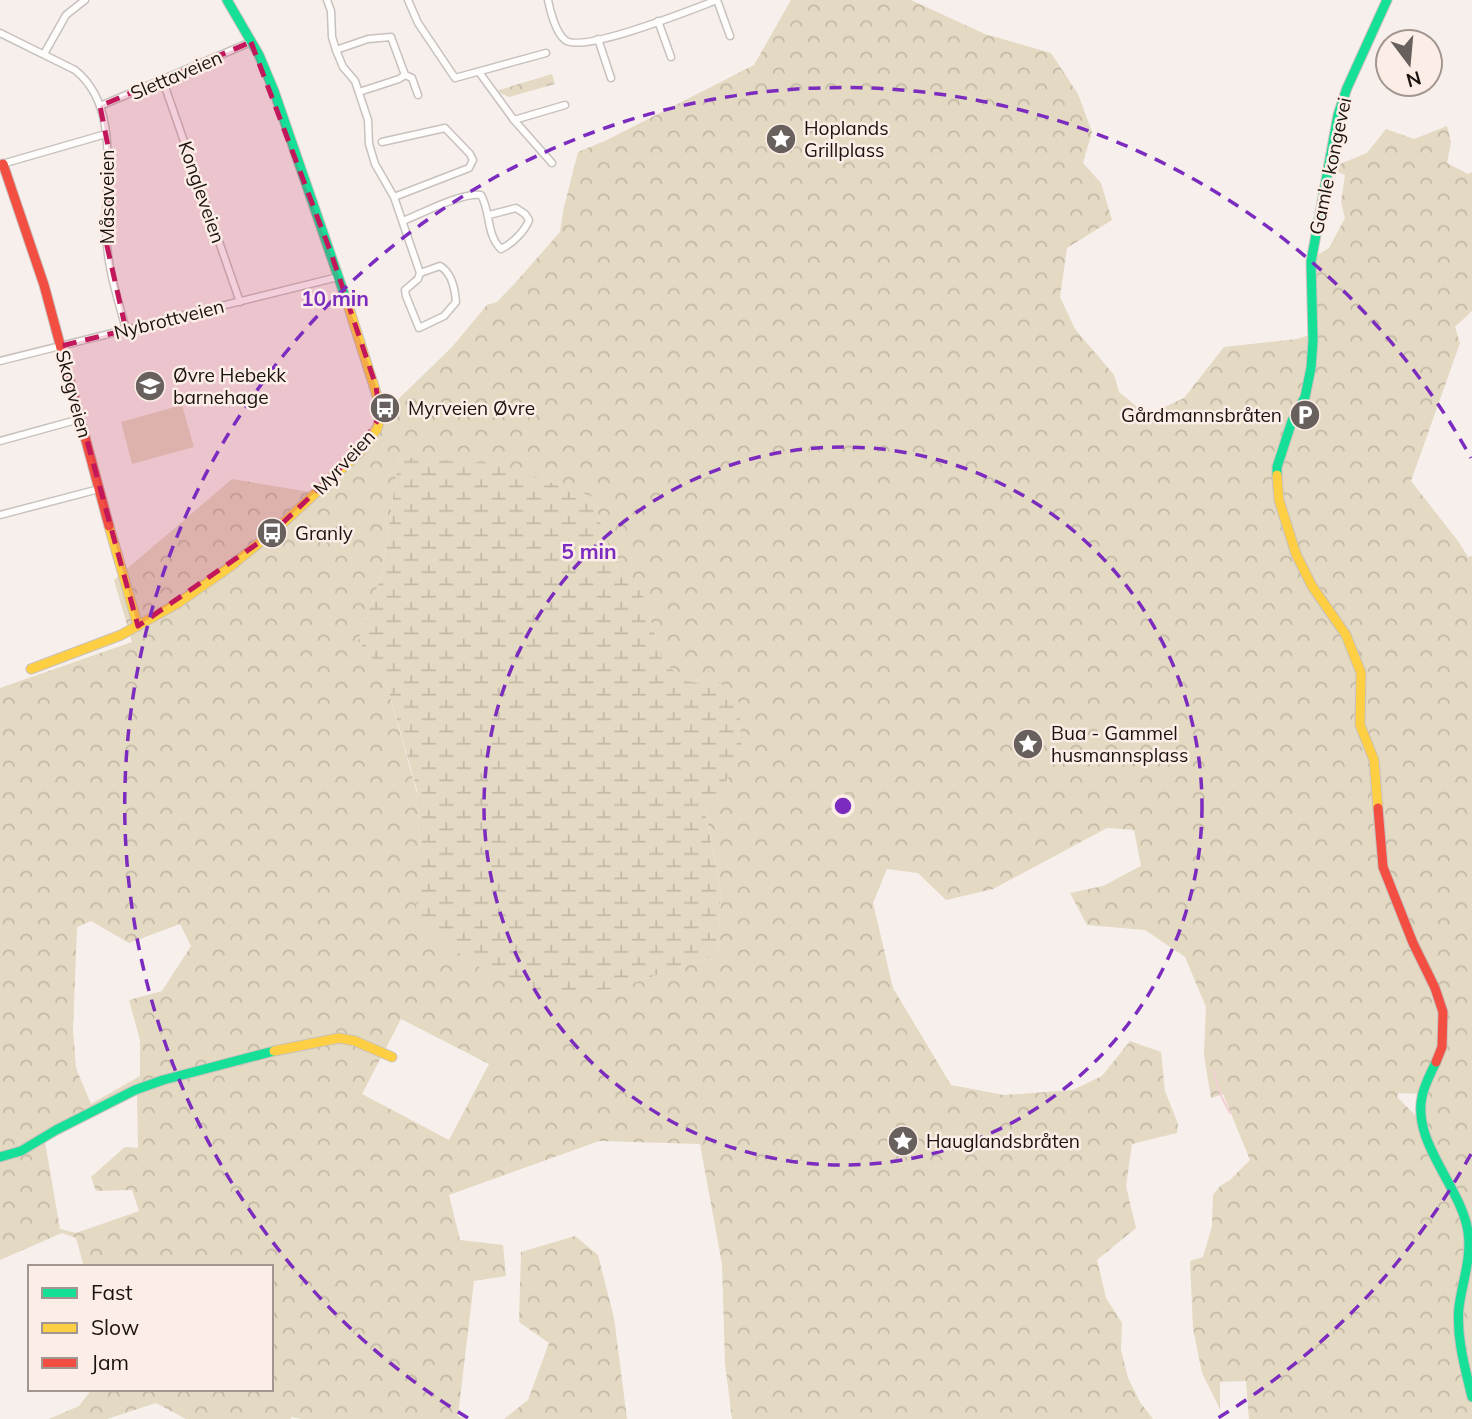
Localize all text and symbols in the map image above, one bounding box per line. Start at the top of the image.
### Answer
north arrow [1374,28,1444,98]
street label: Slettaveien [127,45,225,105]
text: N [1403,66,1424,93]
street label: Gamle kongevei [1304,95,1356,237]
place label: Hoplands Grillplass [804,116,889,162]
place icon: Hoplands Grillplass [764,122,798,156]
street label: Kongleveien [173,138,231,246]
street label: Måsaveien [95,150,119,244]
text: 10 min [301,285,369,311]
street label: Nybrottveien [111,294,227,344]
street label: Skogveien [51,347,97,441]
place label: Øvre Hebekk barnehage [173,363,286,409]
school or university icon: Øvre Hebekk barnehage [133,369,167,403]
bus stop icon: Myrveien Øvre [368,391,402,425]
place label: Myrveien Øvre [408,396,535,420]
parking icon: Gårdmannsbråten [1288,398,1322,432]
place label: Gårdmannsbråten [1121,403,1282,427]
street label: Myrveien [308,425,380,499]
bus stop icon: Granly [255,516,289,550]
place label: Granly [295,521,353,545]
text: 5 min [561,538,617,564]
place label: Bua - Gammel husmannsplass [1051,721,1188,767]
place icon: Bua - Gammel husmannsplass [1011,727,1045,761]
centre of rings [831,794,855,818]
place icon: Hauglandsbråten [886,1124,920,1158]
place label: Hauglandsbråten [926,1129,1080,1153]
legend [28,1265,273,1391]
text: Fast [91,1279,133,1305]
text: Slow [91,1314,139,1340]
text: Jam [91,1349,129,1375]

